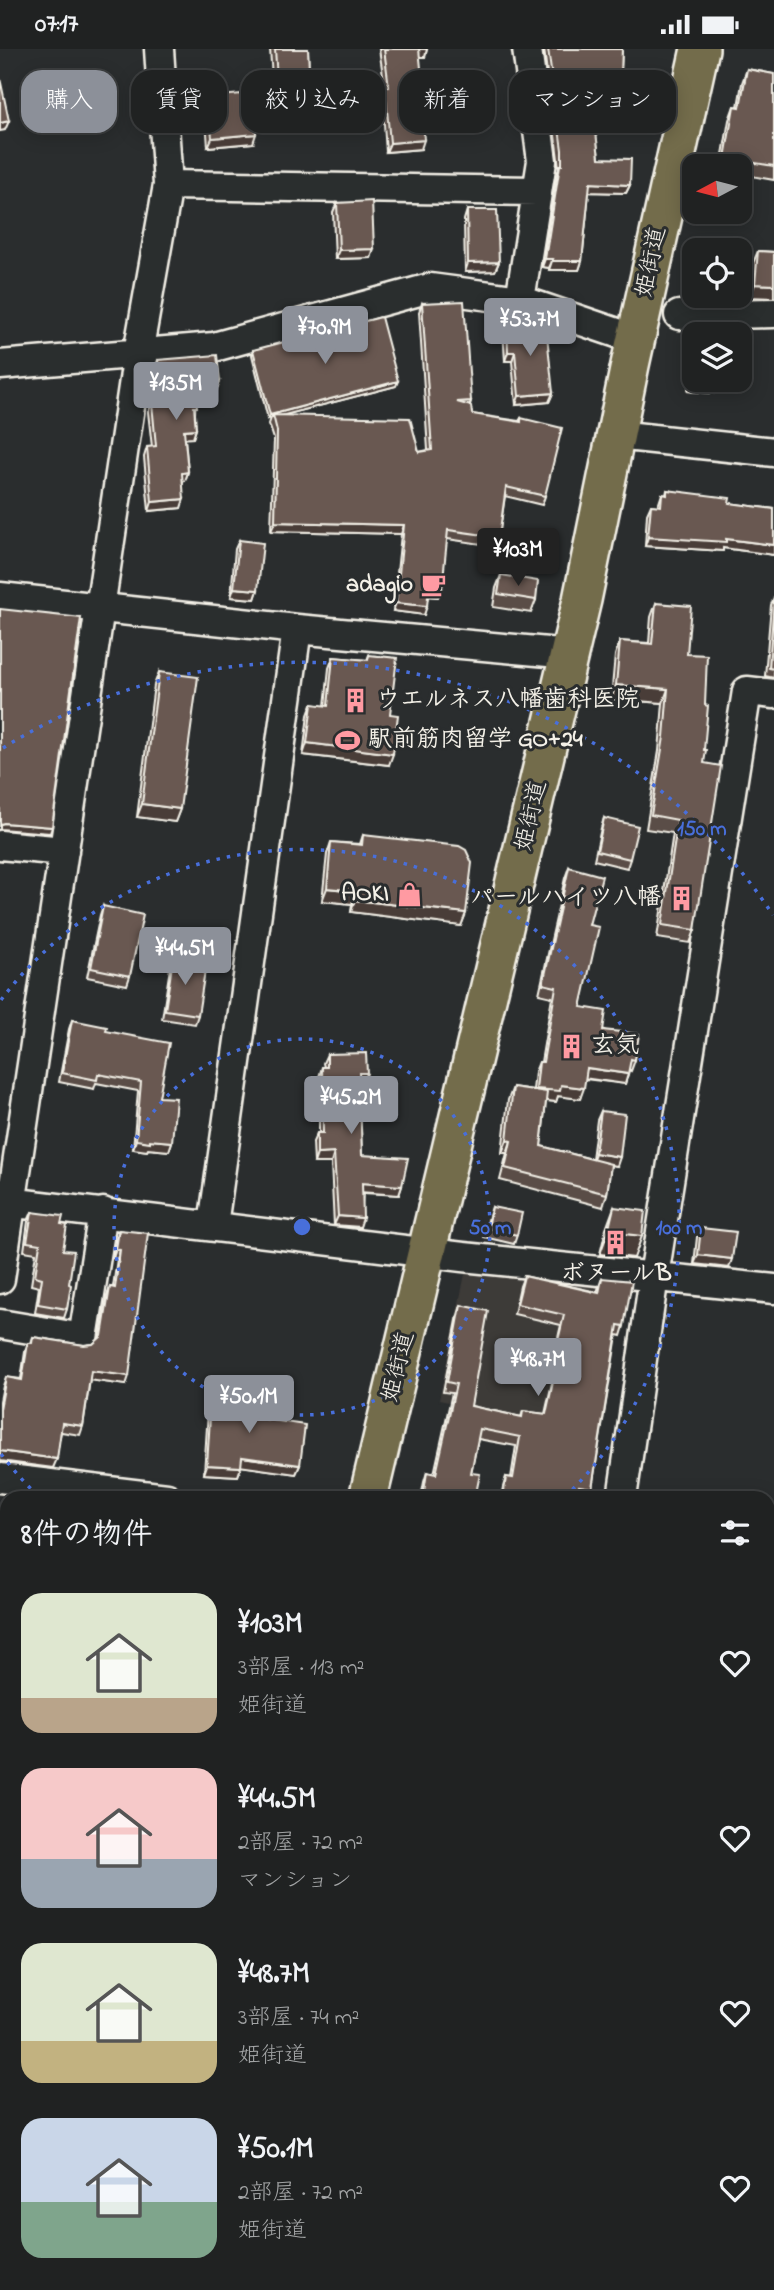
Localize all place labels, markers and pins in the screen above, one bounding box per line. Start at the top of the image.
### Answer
pin: ¥53.7M [473,299,587,358]
pin: ¥70.9M [268,307,382,366]
pin: ¥135M [127,363,225,422]
pin: ¥103M [469,529,567,588]
place label: adagio [346,568,413,604]
cafe icon: adagio [419,571,447,599]
place label: ウエルネス八幡歯科医院 [376,683,640,718]
building icon: ウエルネス八幡歯科医院 [342,686,370,714]
place label: 駅前筋肉留学 GO+24 [368,723,583,758]
sports icon: 駅前筋肉留学 GO+24 [334,726,362,754]
place label: AOKI [341,877,389,912]
shop icon: AOKI [395,880,423,908]
place label: パールハイツ八幡 [470,881,661,916]
building icon: パールハイツ八幡 [667,884,695,912]
pin: ¥44.5M [128,927,242,987]
place label: 玄気 [591,1029,639,1064]
building icon: 玄気 [557,1032,585,1060]
pin: ¥45.2M [294,1077,408,1136]
centre of rings [290,1215,314,1239]
building icon: ボヌールB [602,1229,630,1257]
place label: ボヌールB [560,1257,672,1292]
pin: ¥48.7M [481,1339,595,1398]
pin: ¥50.1M [192,1375,306,1435]

